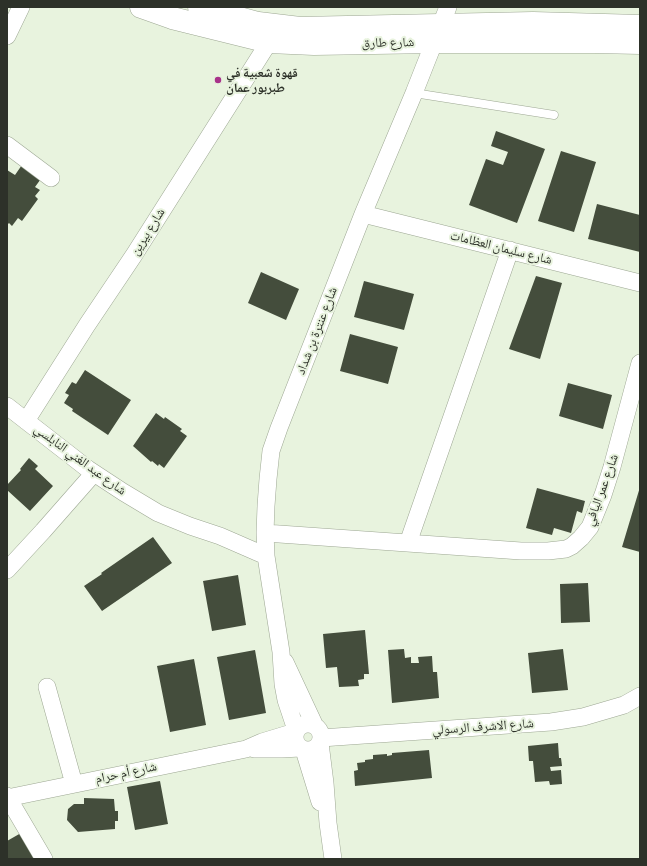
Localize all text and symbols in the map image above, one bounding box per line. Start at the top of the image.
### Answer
street label: شارع طارق [362,35,414,51]
place label: قهوة شعبية في طبربور عمان [226,65,298,96]
marker: قهوة شعبية في طبربور عمان [213,75,223,85]
street label: شارع بيرين [127,205,169,259]
street label: شارع سليمان العظامات [448,228,554,268]
street label: شارع عنترة بن شداد [293,285,341,377]
street label: شارع عبد الغني النابلسي [31,421,129,499]
street label: شارع عمر اليافي [582,452,622,528]
street label: شارع الاشرف الرسولي [432,716,534,738]
street label: شارع أم حرام [94,759,158,787]

